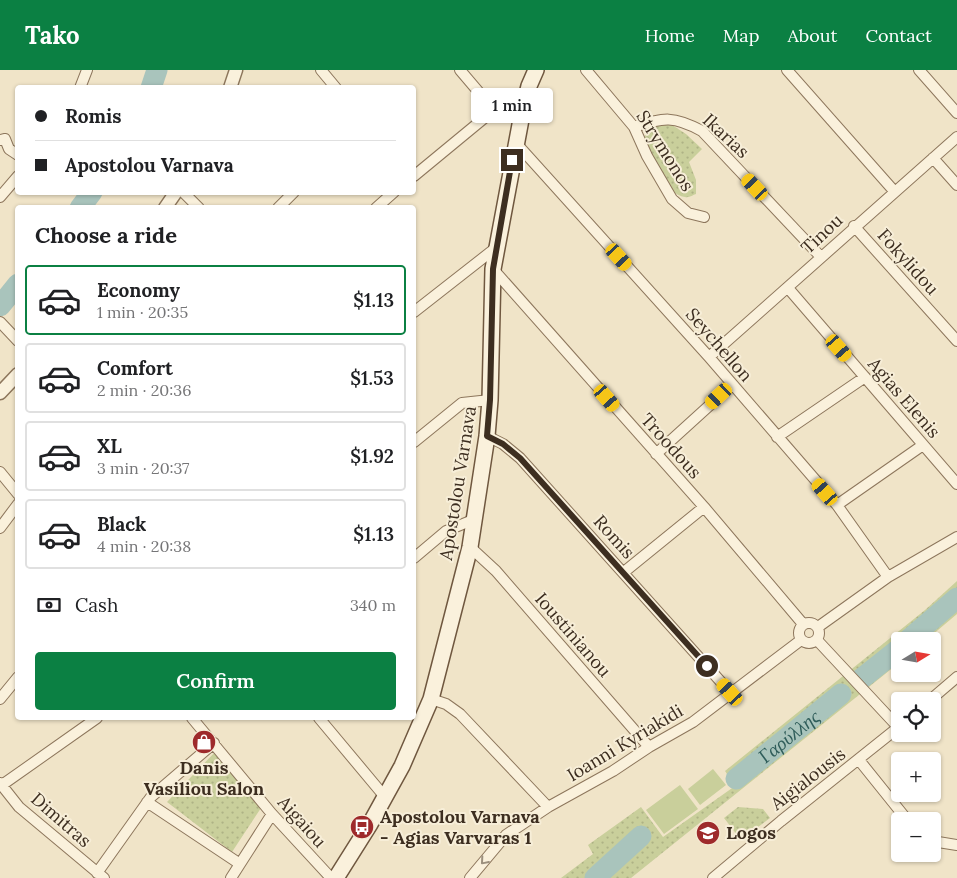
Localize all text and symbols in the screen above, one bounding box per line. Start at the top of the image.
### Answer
text: Tako [25,20,80,51]
text: Home [645,24,695,47]
text: Map [723,24,759,47]
text: About [787,24,837,47]
text: Contact [865,24,932,47]
callout: 1 min [471,88,553,122]
text: 1 min [492,95,532,115]
text: Romis [65,104,121,128]
street label: Strymonos [632,106,699,195]
street label: Ikarias [698,108,754,163]
route end [501,149,523,171]
text: Apostolou Varnava [65,153,234,177]
car [739,171,770,203]
street label: Tinou [796,208,848,259]
text: Choose a ride [35,221,177,249]
street label: Fokylidou [873,224,944,300]
car [603,241,634,273]
icon: car [37,278,82,323]
text: Economy [97,278,180,302]
text: $1.13 [353,288,394,312]
text: 1 min · 20:35 [97,302,188,322]
street label: Seychellon [681,303,758,386]
car [823,332,854,364]
street label: Agias Elenis [862,352,946,443]
icon: car [37,356,82,401]
text: Comfort [97,356,173,380]
text: $1.53 [350,366,394,390]
text: 2 min · 20:36 [97,380,191,400]
car [702,380,735,412]
car [591,382,622,414]
street label: Apostolou Varnava [434,404,481,563]
street label: Troodous [636,408,707,483]
icon: car [37,434,82,479]
text: XL [97,434,122,458]
text: $1.92 [350,444,394,468]
text: 3 min · 20:37 [97,458,189,478]
car [809,476,840,508]
street label: Romis [589,510,640,563]
icon: car [37,512,82,557]
text: Black [97,512,146,536]
text: $1.13 [353,522,394,546]
text: 4 min · 20:38 [97,536,191,556]
street label: Ioustinianou [530,588,617,682]
icon: cash [35,591,63,619]
text: Cash [75,593,118,617]
text: 340 m [350,595,396,615]
north arrow [891,632,941,682]
map controls [891,632,941,862]
button: Confirm [35,652,396,710]
route start [696,655,718,677]
car [714,676,745,708]
button: locate [891,692,941,742]
street label: Ioanni Kyriakidi [563,699,687,786]
water label: Γαρύλλης [753,704,825,768]
shop icon: Danis Vasiliou Salon [191,729,217,755]
street label: Aigialousis [765,742,850,816]
button: + [891,752,941,802]
place label: Danis Vasiliou Salon [144,756,265,800]
street label: Dimitras [27,787,96,852]
street label: Aigaiou [272,790,332,853]
place label: Apostolou Varnava - Agias Varvaras 1 [380,805,540,849]
button: − [891,812,941,862]
bus stop icon: Apostolou Varnava - Agias Varvaras 1 [349,814,375,840]
school or university icon: Logos [695,820,721,846]
place label: Logos [726,821,776,844]
one-way arrow [481,855,490,864]

